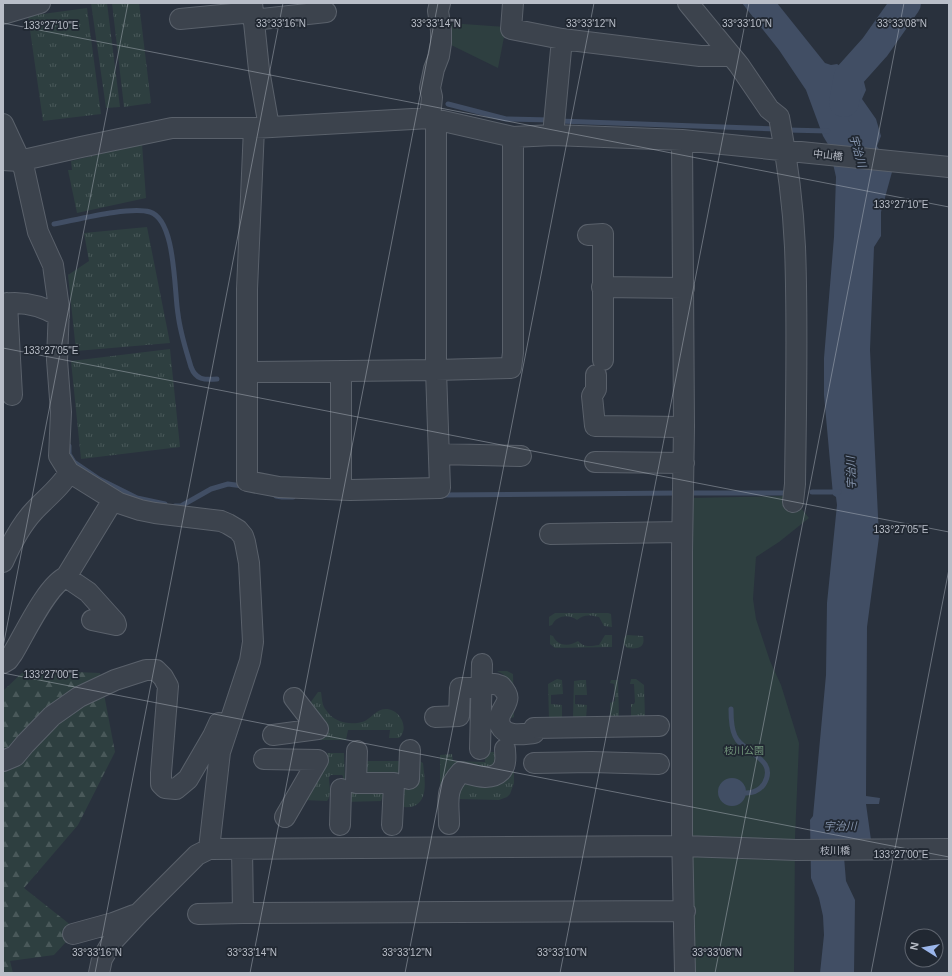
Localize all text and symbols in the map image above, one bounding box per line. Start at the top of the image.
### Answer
text: 33°33'16"N [256,18,306,29]
text: 33°33'14"N [411,18,461,29]
text: 33°33'12"N [566,18,616,29]
text: 33°33'10"N [722,18,772,29]
text: 33°33'08"N [877,18,927,29]
text: 133°27'10"E [23,20,79,31]
water label: 宇治川 [848,133,869,169]
street label: 中山橋 [813,148,843,162]
text: 133°27'10"E [873,199,929,210]
text: 133°27'05"E [23,345,79,356]
water label: 宇治川 [844,455,858,490]
text: 133°27'05"E [873,524,929,535]
text: 133°27'00"E [23,669,79,680]
park label: 枝川公園 [724,745,764,756]
water label: 宇治川 [824,820,857,832]
street label: 枝川橋 [820,845,850,856]
text: 133°27'00"E [873,849,929,860]
north arrow [904,928,944,968]
text: N [908,941,921,951]
text: 33°33'16"N [72,947,122,958]
text: 33°33'14"N [227,947,277,958]
text: 33°33'12"N [382,947,432,958]
text: 33°33'10"N [537,947,587,958]
text: 33°33'08"N [692,947,742,958]

